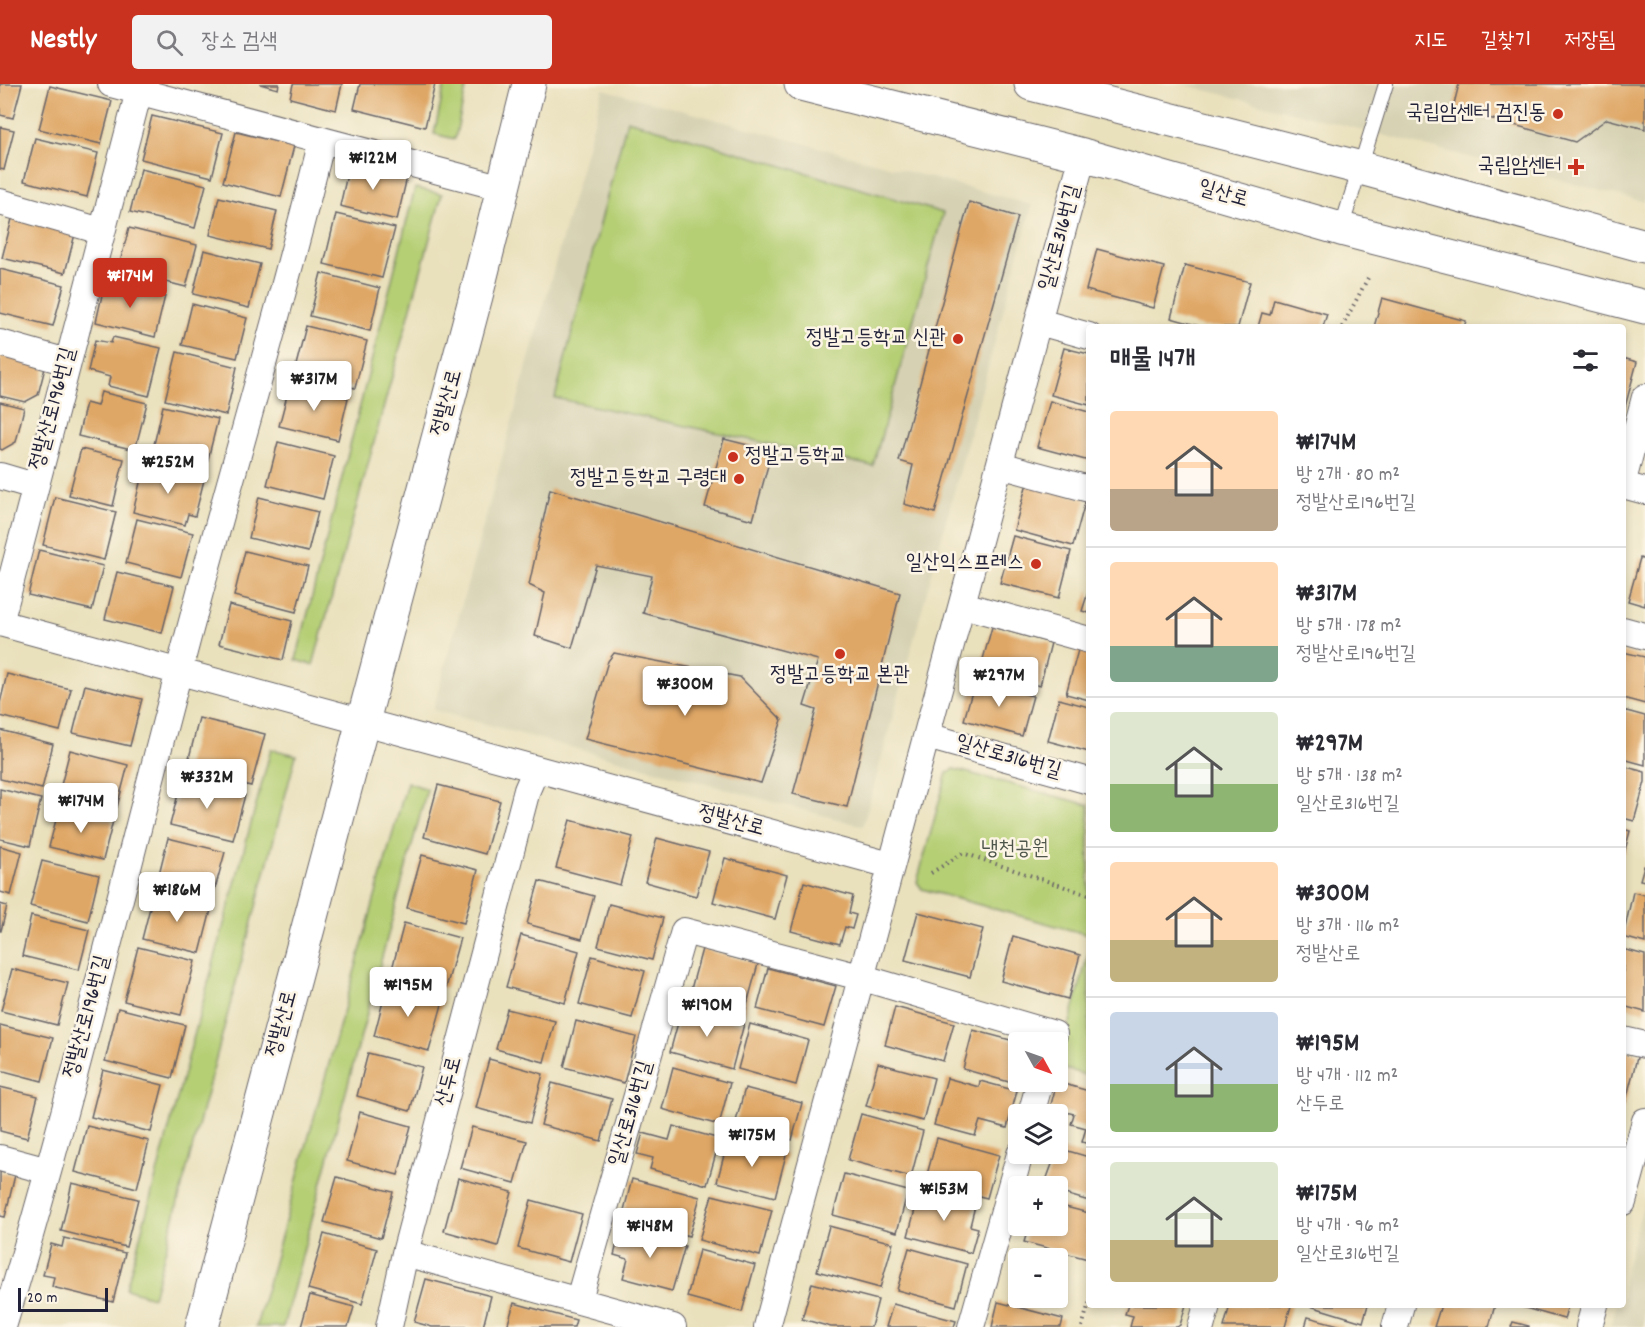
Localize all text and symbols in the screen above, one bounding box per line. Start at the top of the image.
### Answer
search box [132,15,552,69]
text: Nestly [30,22,96,62]
icon: search [153,26,186,59]
text: 장소 검색 [201,27,277,58]
text: 지도 [1414,27,1448,57]
text: 길찾기 [1481,27,1531,57]
text: 저장됨 [1564,27,1615,57]
place label: 국립암센터 검진동 [1406,99,1546,129]
marker: 국립암센터 검진동 [1551,107,1565,121]
pin: ₩122M [331,140,415,191]
text: ₩122M [349,145,397,173]
place label: 국립암센터 [1478,152,1562,182]
marker: 국립암센터 [1567,158,1585,176]
street label: 일산로 [1194,174,1252,216]
street label: 일산로316번길 [1032,182,1090,294]
pin: ₩174M [88,258,172,309]
text: ₩174M [107,263,153,291]
place label: 정발고등학교 신관 [806,324,946,354]
marker: 정발고등학교 신관 [951,332,965,346]
text: 매물 14개 [1110,342,1195,379]
street label: 정발산로196번길 [23,344,85,474]
icon: filters [1569,344,1602,377]
pin: ₩317M [272,361,356,412]
text: ₩317M [291,366,337,394]
street label: 정발산로 [425,366,471,440]
text: ₩174M [1296,425,1356,462]
icon: home [1158,435,1230,507]
place label: 정발고등학교 [745,442,846,472]
pin: ₩252M [126,444,210,495]
text: ₩252M [142,449,194,477]
marker: 정발고등학교 [726,450,740,464]
text: 방 2개 · 80 m² [1296,462,1400,490]
place label: 정발고등학교 구령대 [570,464,727,494]
marker: 정발고등학교 구령대 [732,472,746,486]
text: 정발산로196번길 [1296,490,1416,518]
place label: 일산익스프레스 [906,549,1024,579]
marker: 일산익스프레스 [1029,557,1043,571]
text: ₩317M [1296,576,1357,613]
icon: home [1158,586,1230,658]
text: 방 5개 · 178 m² [1296,613,1401,641]
text: 정발산로196번길 [1296,641,1416,669]
marker: 정발고등학교 본관 [833,647,847,661]
pin: ₩297M [957,657,1041,708]
place label: 정발고등학교 본관 [770,661,910,691]
text: ₩297M [973,662,1025,690]
pin: ₩300M [643,666,727,717]
text: ₩300M [657,671,713,699]
text: ₩297M [1296,726,1363,763]
street label: 일산로316번길 [952,729,1064,787]
icon: home [1158,736,1230,808]
pin: ₩332M [165,759,249,810]
text: 방 5개 · 138 m² [1296,763,1403,791]
text: ₩332M [181,764,233,792]
pin: ₩174M [39,783,123,834]
text: ₩174M [58,788,104,816]
text: 일산로316번길 [1296,791,1400,819]
street label: 정발산로 [694,799,768,845]
park label: 냉천공원 [981,835,1049,865]
pin: ₩186M [135,872,219,923]
text: ₩300M [1296,876,1370,913]
text: ₩186M [153,877,201,905]
icon: home [1158,886,1230,958]
text: 방 3개 · 116 m² [1296,913,1400,941]
text: 정발산로 [1296,941,1360,969]
street label: 정발산로196번길 [57,952,119,1082]
pin: ₩195M [366,967,450,1018]
text: ₩195M [384,972,432,1000]
street label: 정발산로 [260,987,306,1061]
pin: ₩190M [665,987,749,1038]
text: ₩190M [682,992,732,1020]
text: ₩195M [1296,1026,1359,1063]
north arrow [1008,1032,1068,1092]
map controls [1008,1032,1068,1308]
icon: home [1158,1036,1230,1108]
street label: 산두로 [429,1054,471,1110]
street label: 일산로316번길 [603,1058,661,1170]
text: 방 4개 · 112 m² [1296,1063,1398,1091]
text: 산두로 [1296,1091,1344,1119]
button: layers [1008,1104,1068,1164]
pin: ₩175M [710,1117,794,1168]
text: ₩175M [728,1122,776,1150]
pin: ₩153M [902,1171,986,1222]
text: ₩153M [920,1176,968,1204]
button: + [1008,1176,1068,1236]
text: ₩175M [1296,1176,1357,1213]
icon: home [1158,1186,1230,1258]
pin: ₩148M [608,1208,692,1259]
text: ₩148M [627,1213,673,1241]
text: 방 4개 · 96 m² [1296,1213,1399,1241]
text: 일산로316번길 [1296,1241,1400,1269]
button: − [1008,1248,1068,1308]
scale bar [18,1285,108,1312]
text: 20 m [27,1287,57,1310]

